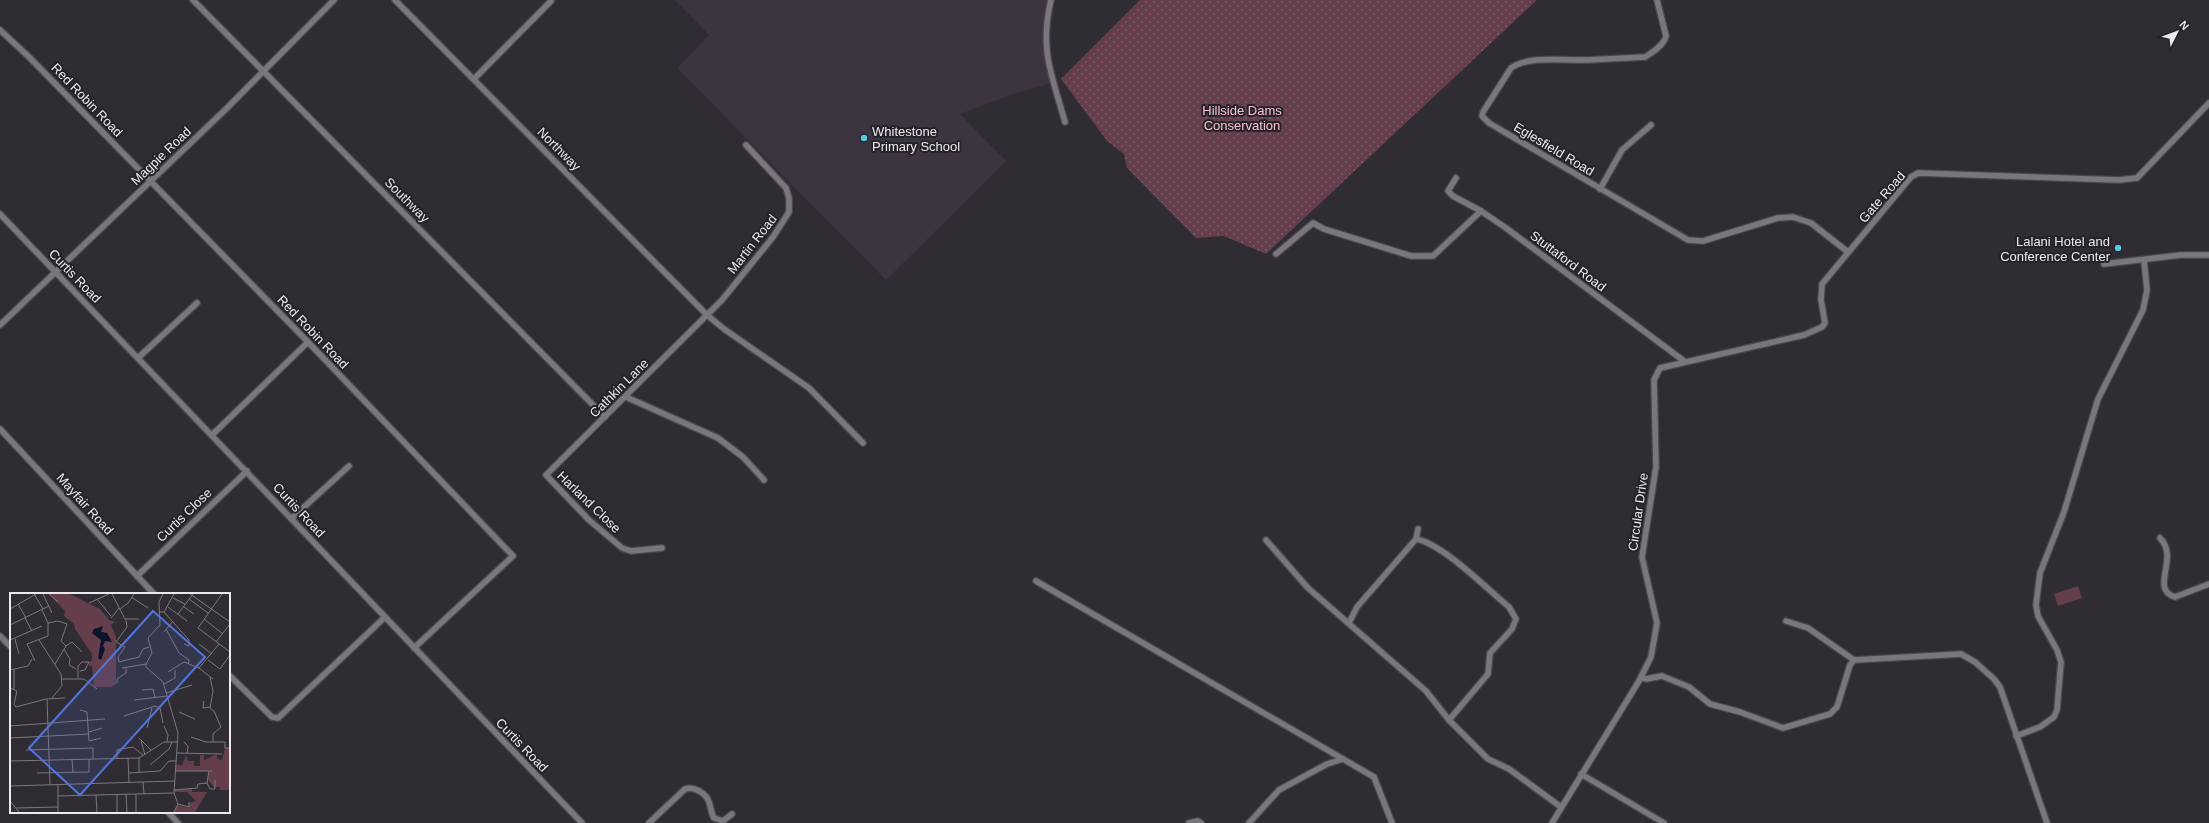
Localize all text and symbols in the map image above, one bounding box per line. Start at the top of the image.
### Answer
north arrow [2157,12,2197,52]
text: N [2177,18,2192,32]
street label: Red Robin Road [48,60,126,140]
park label: Hillside Dams Conservation [1202,103,1282,133]
street label: Eglesfield Road [1511,119,1597,179]
street label: Magpie Road [128,124,194,188]
street label: Northway [534,124,584,174]
place label: Whitestone Primary School [872,124,960,154]
marker: Whitestone Primary School [859,133,869,143]
street label: Gate Road [1856,168,1908,226]
street label: Southway [382,175,433,226]
street label: Martin Road [724,211,780,277]
street label: Stuttaford Road [1527,228,1609,294]
place label: Lalani Hotel and Conference Center [2000,234,2111,264]
marker: Lalani Hotel and Conference Center [2113,243,2123,253]
street label: Curtis Road [46,246,104,306]
street label: Red Robin Road [274,292,352,372]
street label: Cathkin Lane [587,356,651,420]
street label: Harland Close [554,468,624,536]
street label: Mayfair Road [54,470,116,538]
street label: Circular Drive [1625,472,1651,552]
street label: Curtis Road [270,480,328,540]
street label: Curtis Close [153,485,215,545]
inset map [10,593,230,813]
street label: Curtis Road [493,715,551,775]

